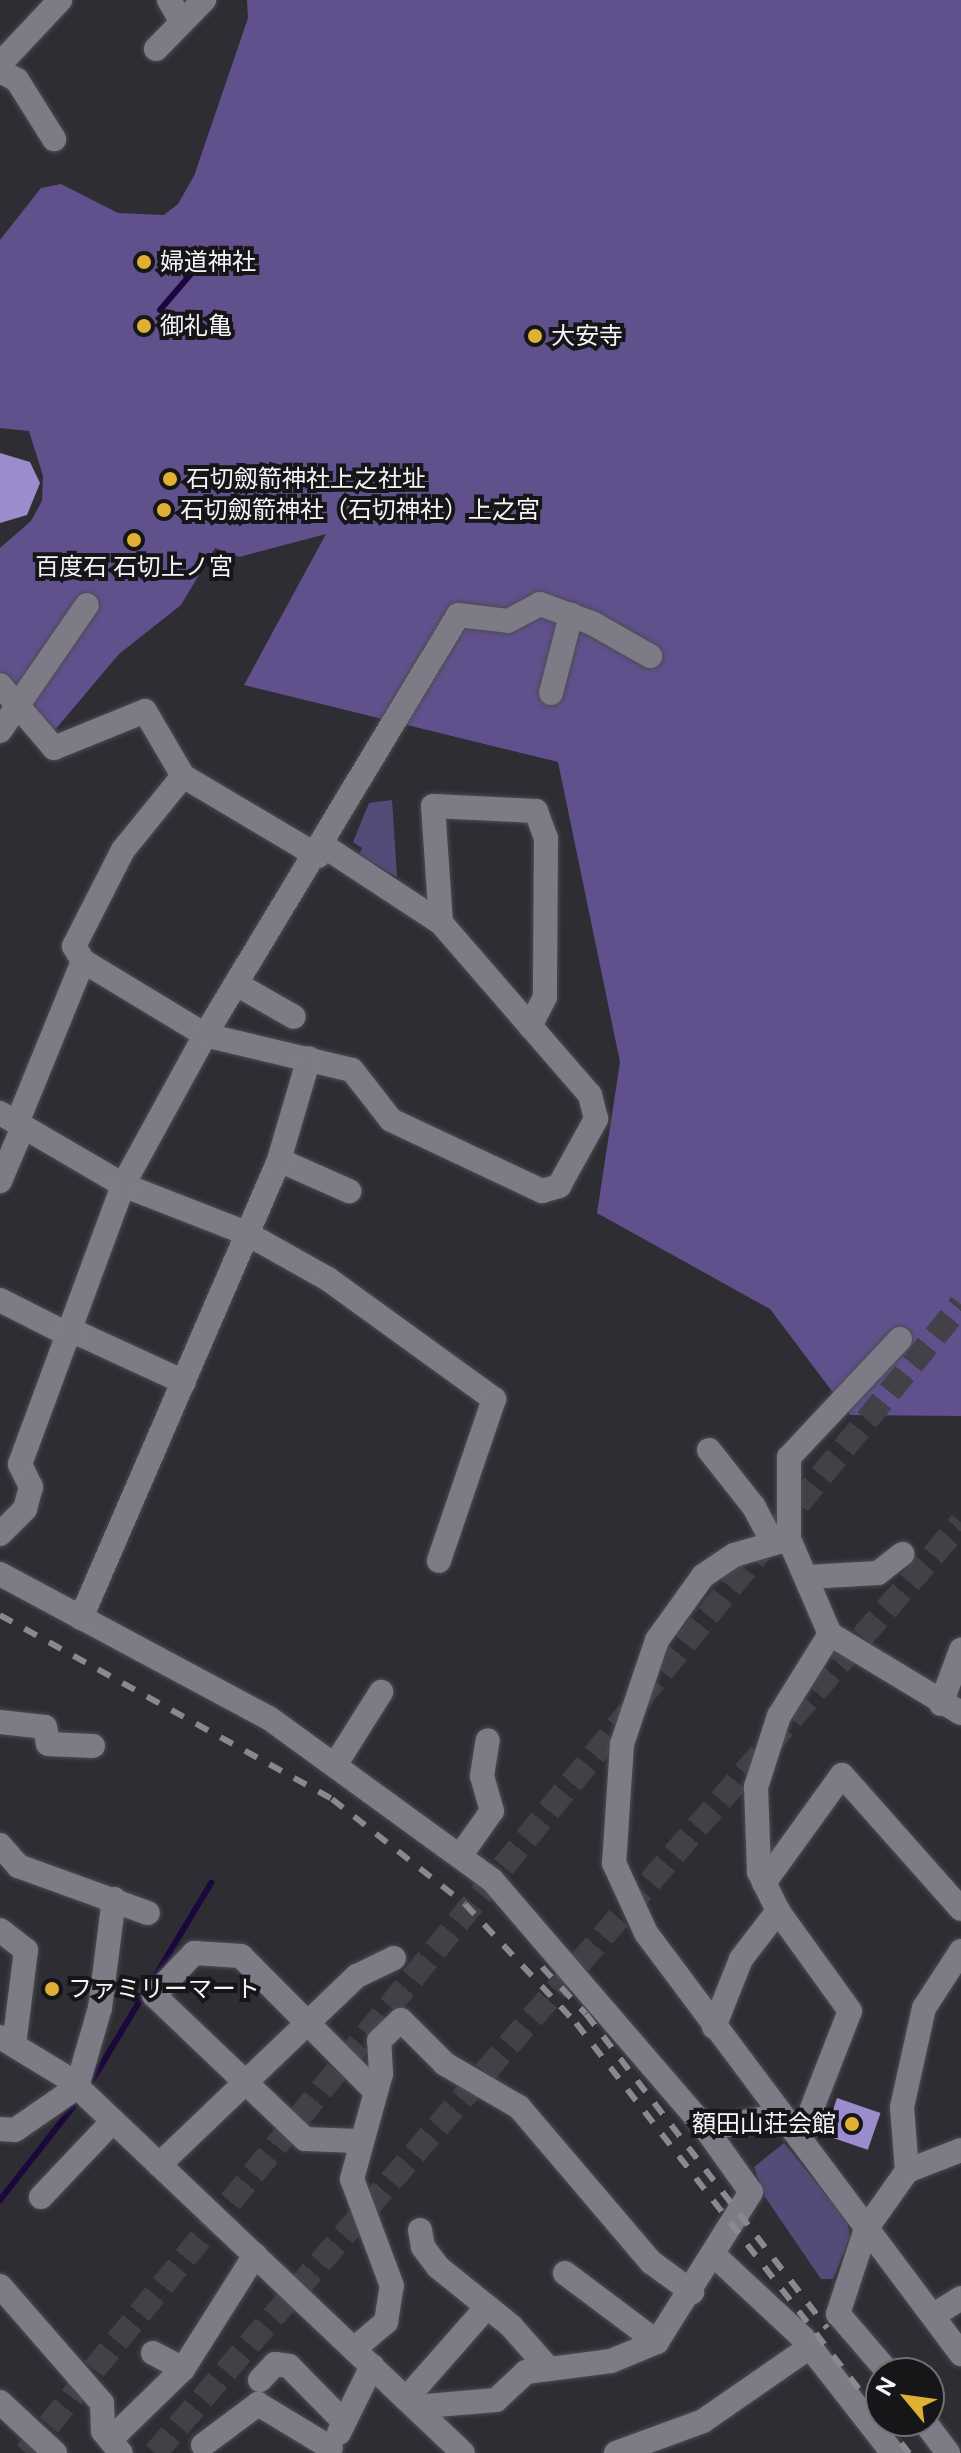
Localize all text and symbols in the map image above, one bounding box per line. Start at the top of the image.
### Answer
place label: 婦道神社 [160,248,256,276]
marker: 婦道神社 [135,253,153,271]
place label: 御礼亀 [160,312,232,340]
marker: 御礼亀 [135,317,153,335]
place label: 大安寺 [551,322,623,350]
marker: 大安寺 [526,327,544,345]
place label: 石切劔箭神社上之社址 [186,465,426,493]
marker: 石切劔箭神社上之社址 [161,470,179,488]
place label: 石切劔箭神社（石切神社）上之宮 [180,496,540,524]
marker: 石切劔箭神社（石切神社）上之宮 [155,501,173,519]
marker: 百度石 石切上ノ宮 [125,531,143,549]
place label: 百度石 石切上ノ宮 [35,553,233,581]
place label: ファミリーマート [68,1975,260,2003]
marker: ファミリーマート [43,1980,61,1998]
place label: 額田山荘会館 [692,2110,836,2138]
marker: 額田山荘会館 [843,2115,861,2133]
north arrow [865,2357,945,2437]
text: N [870,2373,901,2400]

